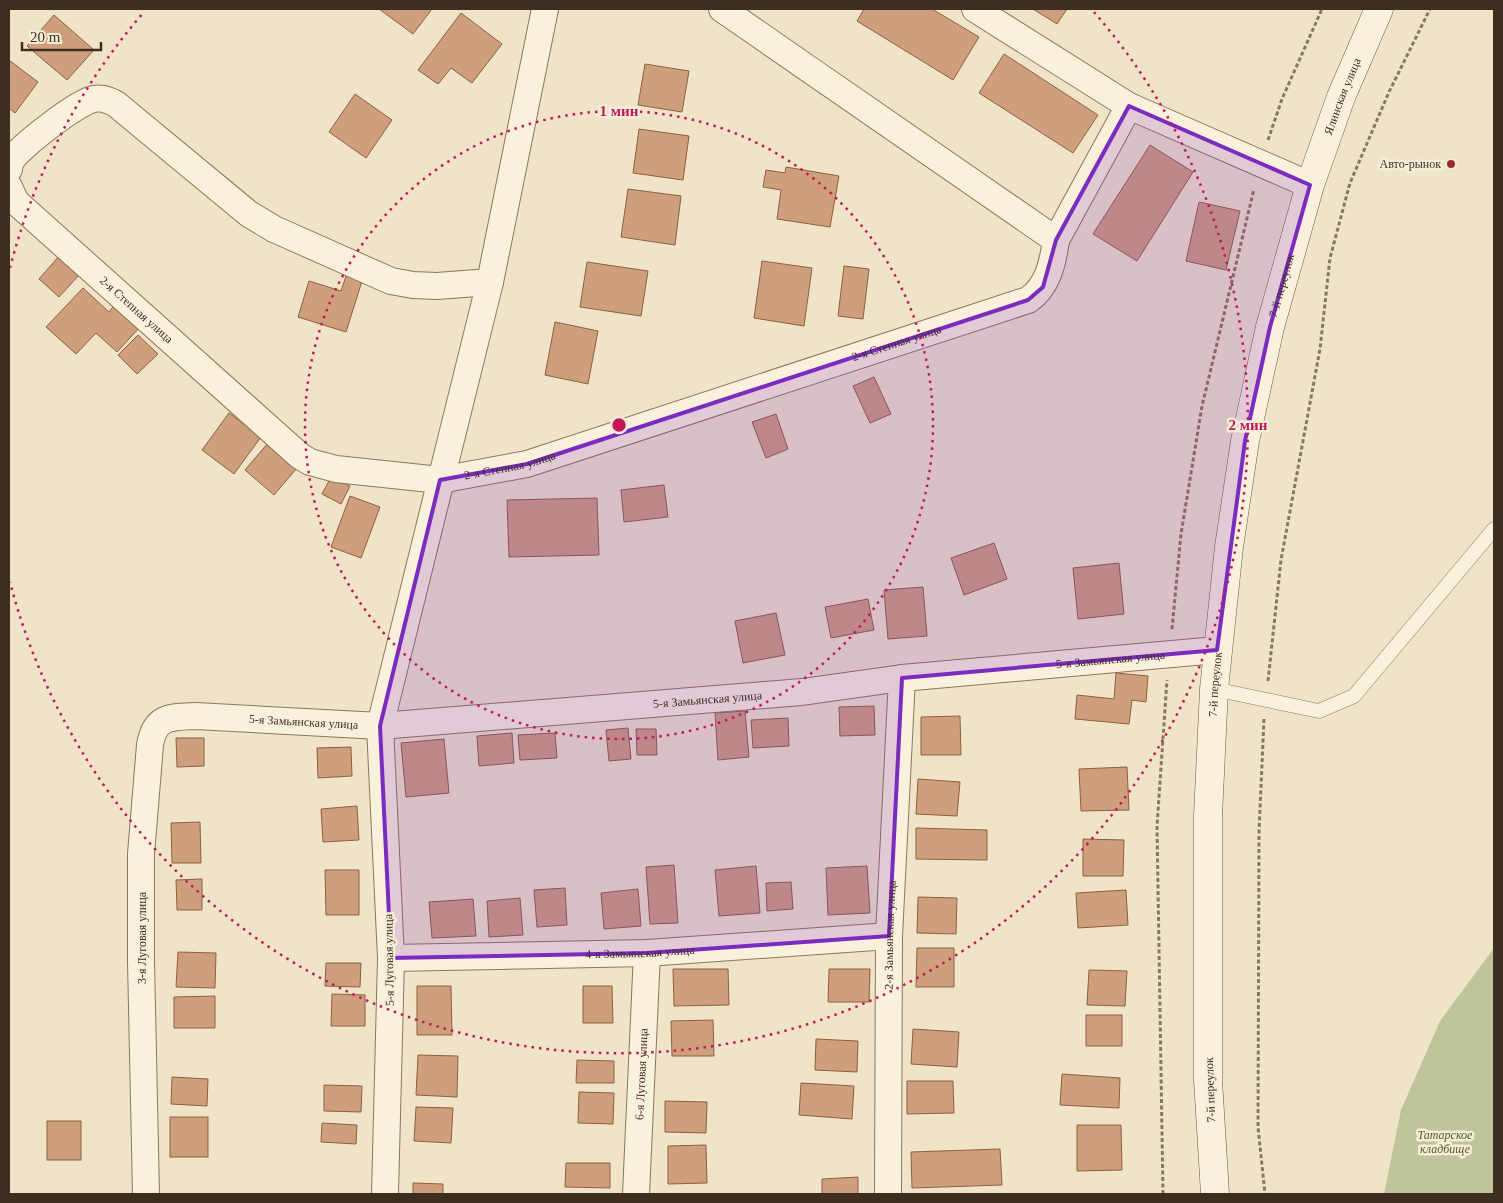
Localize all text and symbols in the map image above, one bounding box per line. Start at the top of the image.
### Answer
scale bar [22,20,101,52]
text: 20 m [30,29,61,45]
street label: Ялинская улица [1321,55,1364,137]
text: 1 мин [600,103,639,119]
place label: Авто-рынок [1380,157,1441,171]
marker: Авто-рынок [1445,158,1457,170]
street label: 7-й переулок [1266,252,1297,319]
street label: 2-я Степная улица [97,273,176,346]
street label: 2-я Степная улица [850,322,944,364]
centre of rings [610,416,628,434]
text: 2 мин [1229,417,1268,433]
street label: 2-я Степная улица [463,448,558,482]
street label: 5-я Замьянская улица [1055,648,1166,671]
street label: 7-й переулок [1206,651,1225,717]
street label: 5-я Замьянская улица [652,688,763,711]
street label: 5-я Замьянская улица [249,712,359,732]
street label: 2-я Замьянская улица [882,879,899,990]
street label: 3-я Луговая улица [135,891,149,984]
street label: 5-я Луговая улица [381,913,397,1006]
street label: 4-я Замьянская улица [585,943,696,961]
street label: 6-я Луговая улица [632,1027,651,1120]
street label: 7-й переулок [1202,1057,1218,1123]
park label: Татарское кладбище [1418,1128,1473,1156]

